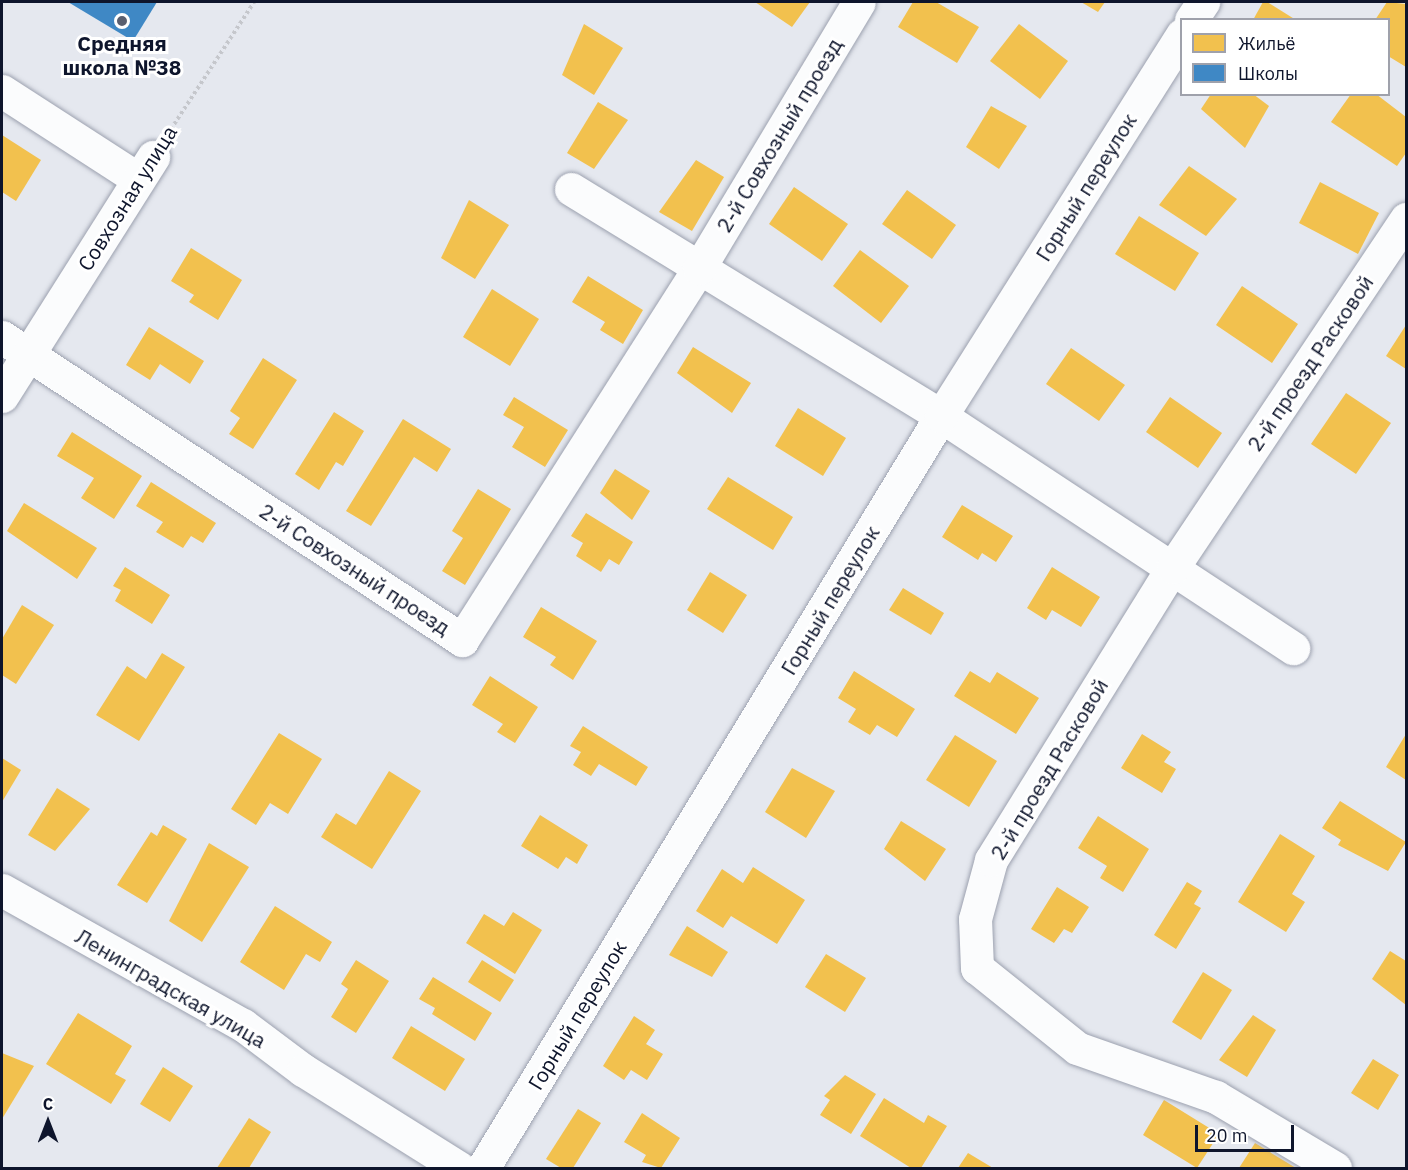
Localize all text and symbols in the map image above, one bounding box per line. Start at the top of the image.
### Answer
marker: Средняя школа №38 [115,14,129,28]
legend [1180,18,1390,96]
place label: Средняя школа №38 [63,30,181,80]
text: Жильё [1238,32,1295,55]
street label: 2-й Совхозный проезд [711,33,847,237]
text: Школы [1238,62,1298,85]
street label: Горный переулок [1030,108,1142,266]
street label: Совхозная улица [72,121,182,275]
street label: 2-й проезд Расковой [1242,270,1378,456]
street label: 2-й Совхозный проезд [255,498,455,640]
street label: Горный переулок [776,521,884,679]
street label: 2-й проезд Расковой [985,674,1113,864]
street label: Ленинградская улица [71,923,271,1053]
street label: Горный переулок [523,936,631,1094]
north arrow [18,1092,78,1152]
text: С [43,1094,53,1114]
scale bar [1198,1113,1297,1151]
text: 20 m [1206,1124,1248,1147]

